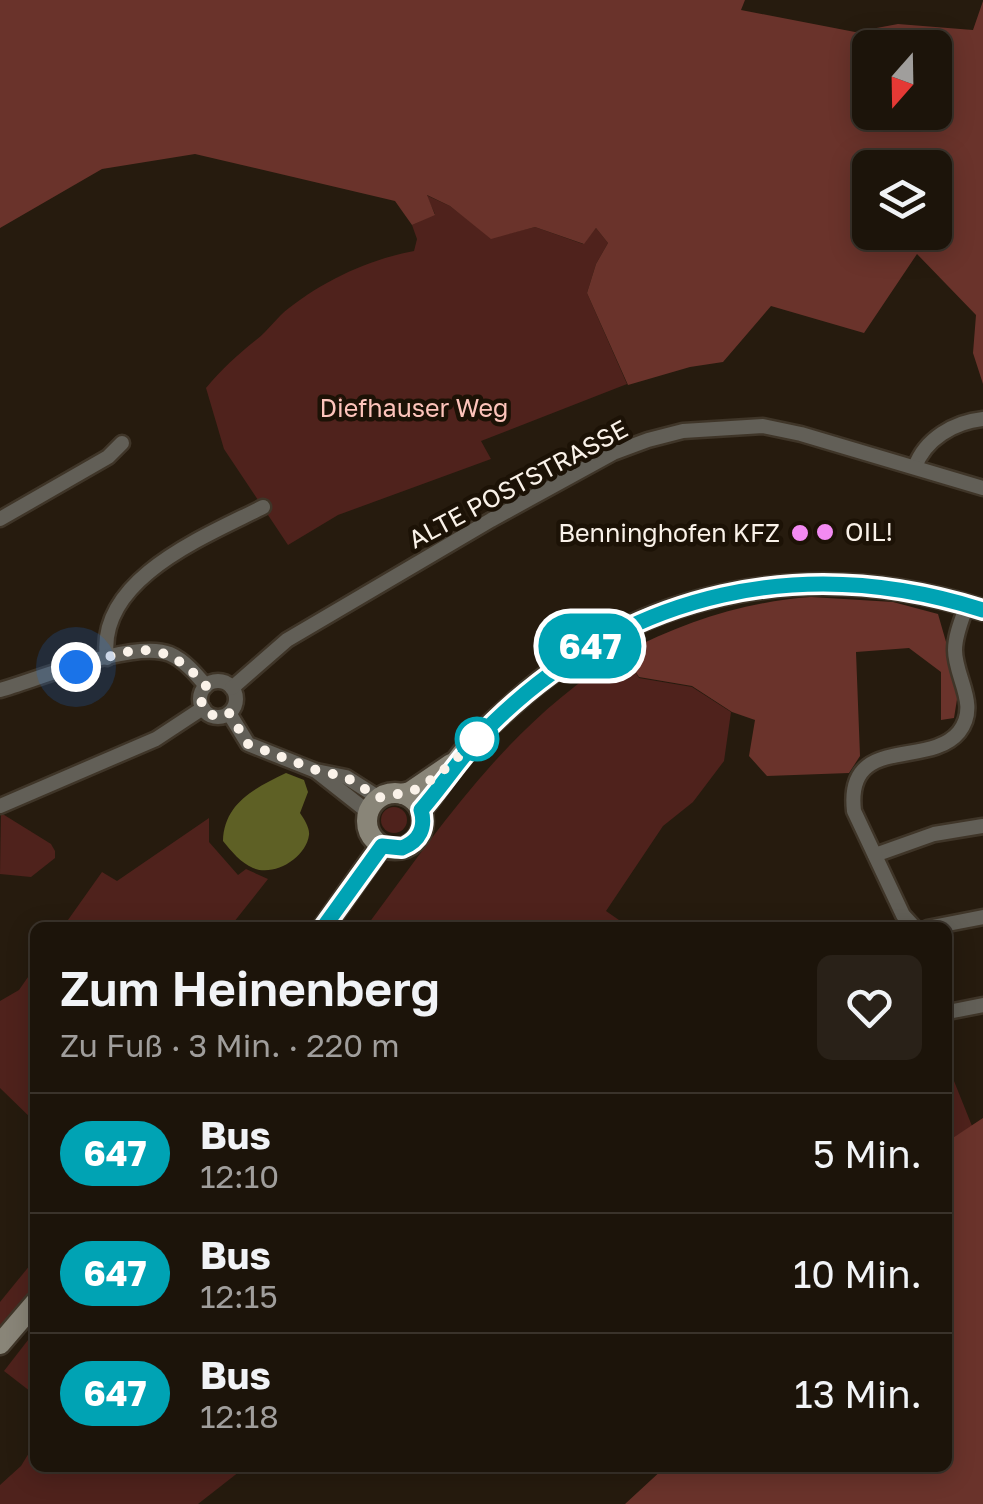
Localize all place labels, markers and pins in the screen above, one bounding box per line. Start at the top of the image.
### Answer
place label: OIL! [845,516,893,547]
place label: Benninghofen KFZ [558,517,780,548]
marker: OIL! [814,521,836,543]
marker: Benninghofen KFZ [789,522,811,544]
unlabelled marker [456,718,498,760]

